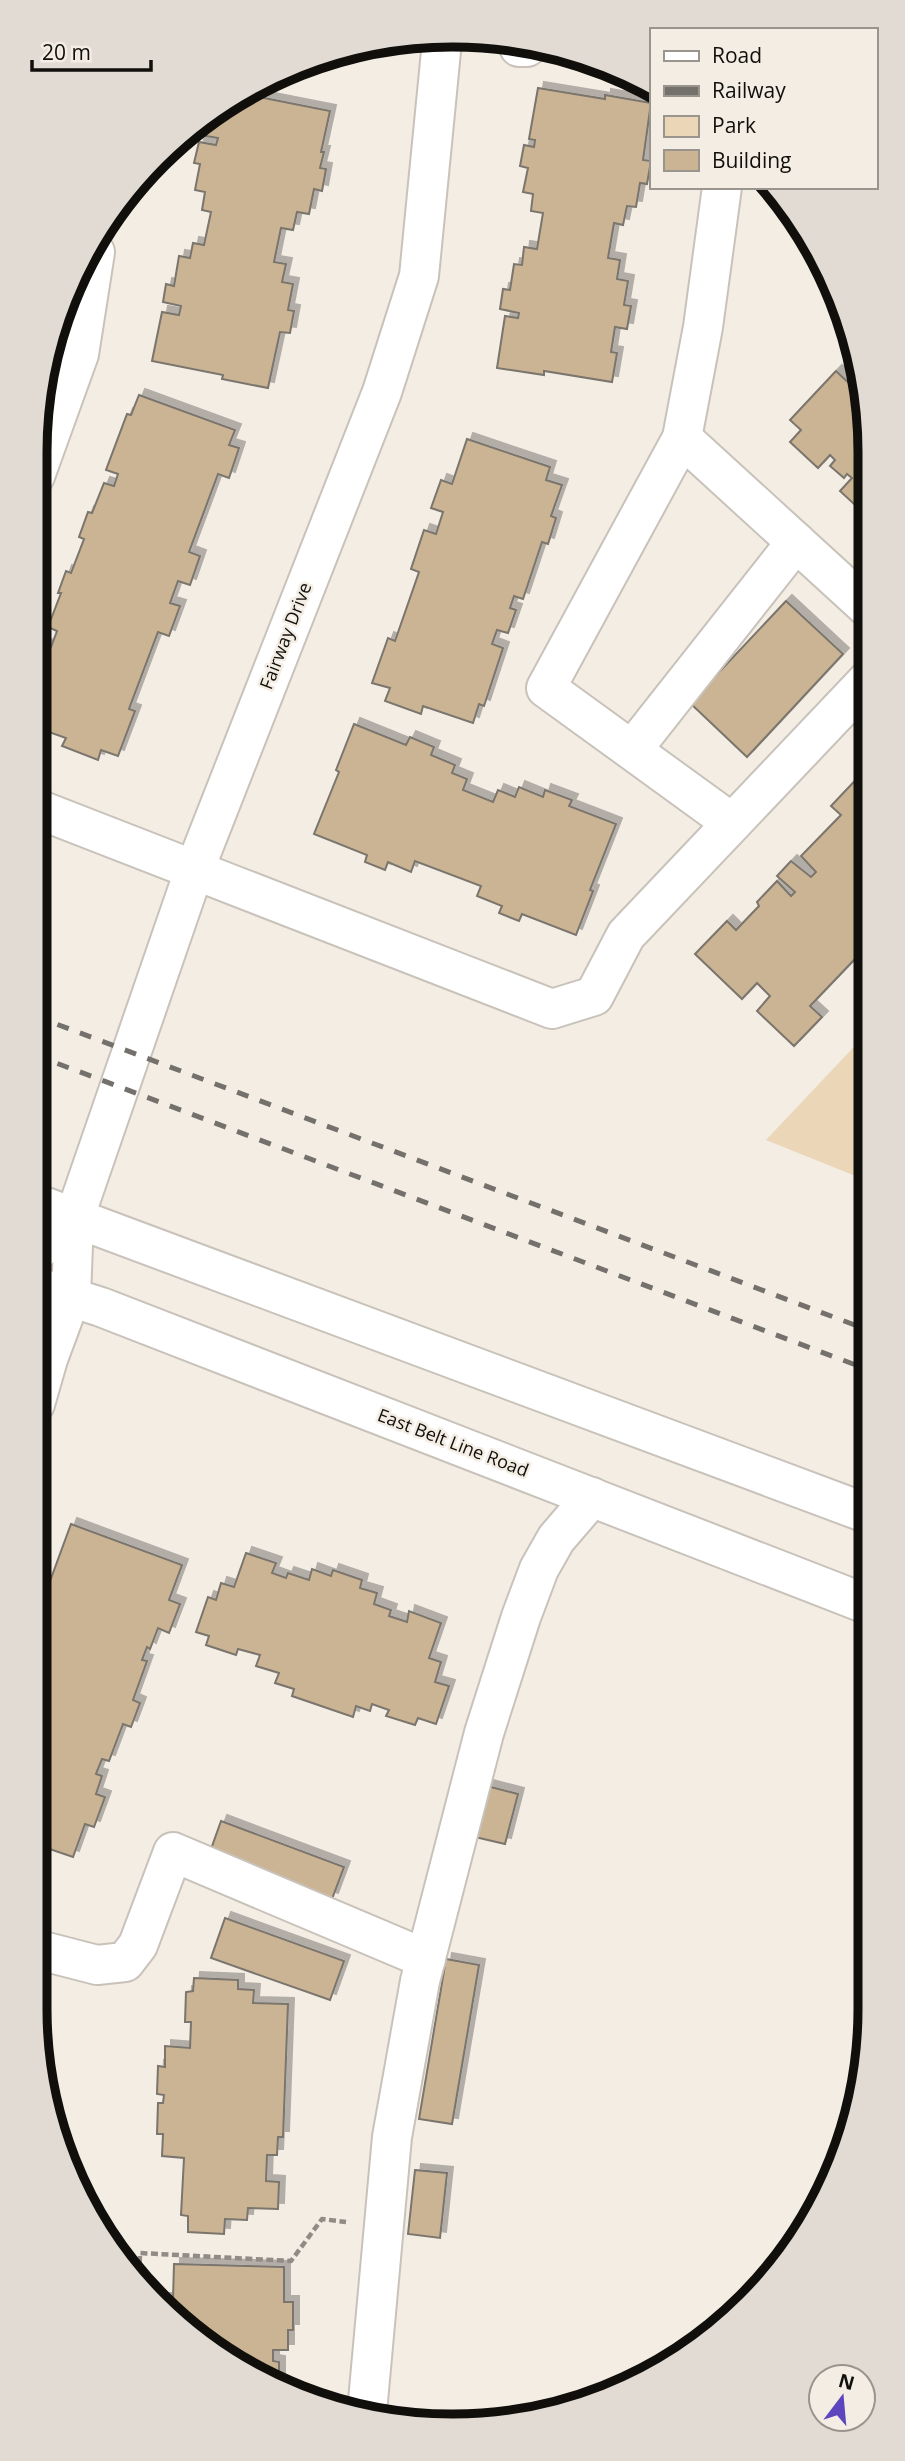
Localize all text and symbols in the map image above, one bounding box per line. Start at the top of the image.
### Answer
scale bar [32,28,150,72]
legend [650,28,877,189]
text: 20 m [42,38,91,66]
text: Road [712,41,762,69]
text: Railway [712,76,786,104]
text: Park [712,111,756,139]
text: Building [712,146,791,174]
street label: Fairway Drive [254,579,317,693]
street label: East Belt Line Road [374,1402,532,1482]
north arrow [807,2363,877,2433]
text: N [836,2367,858,2396]

